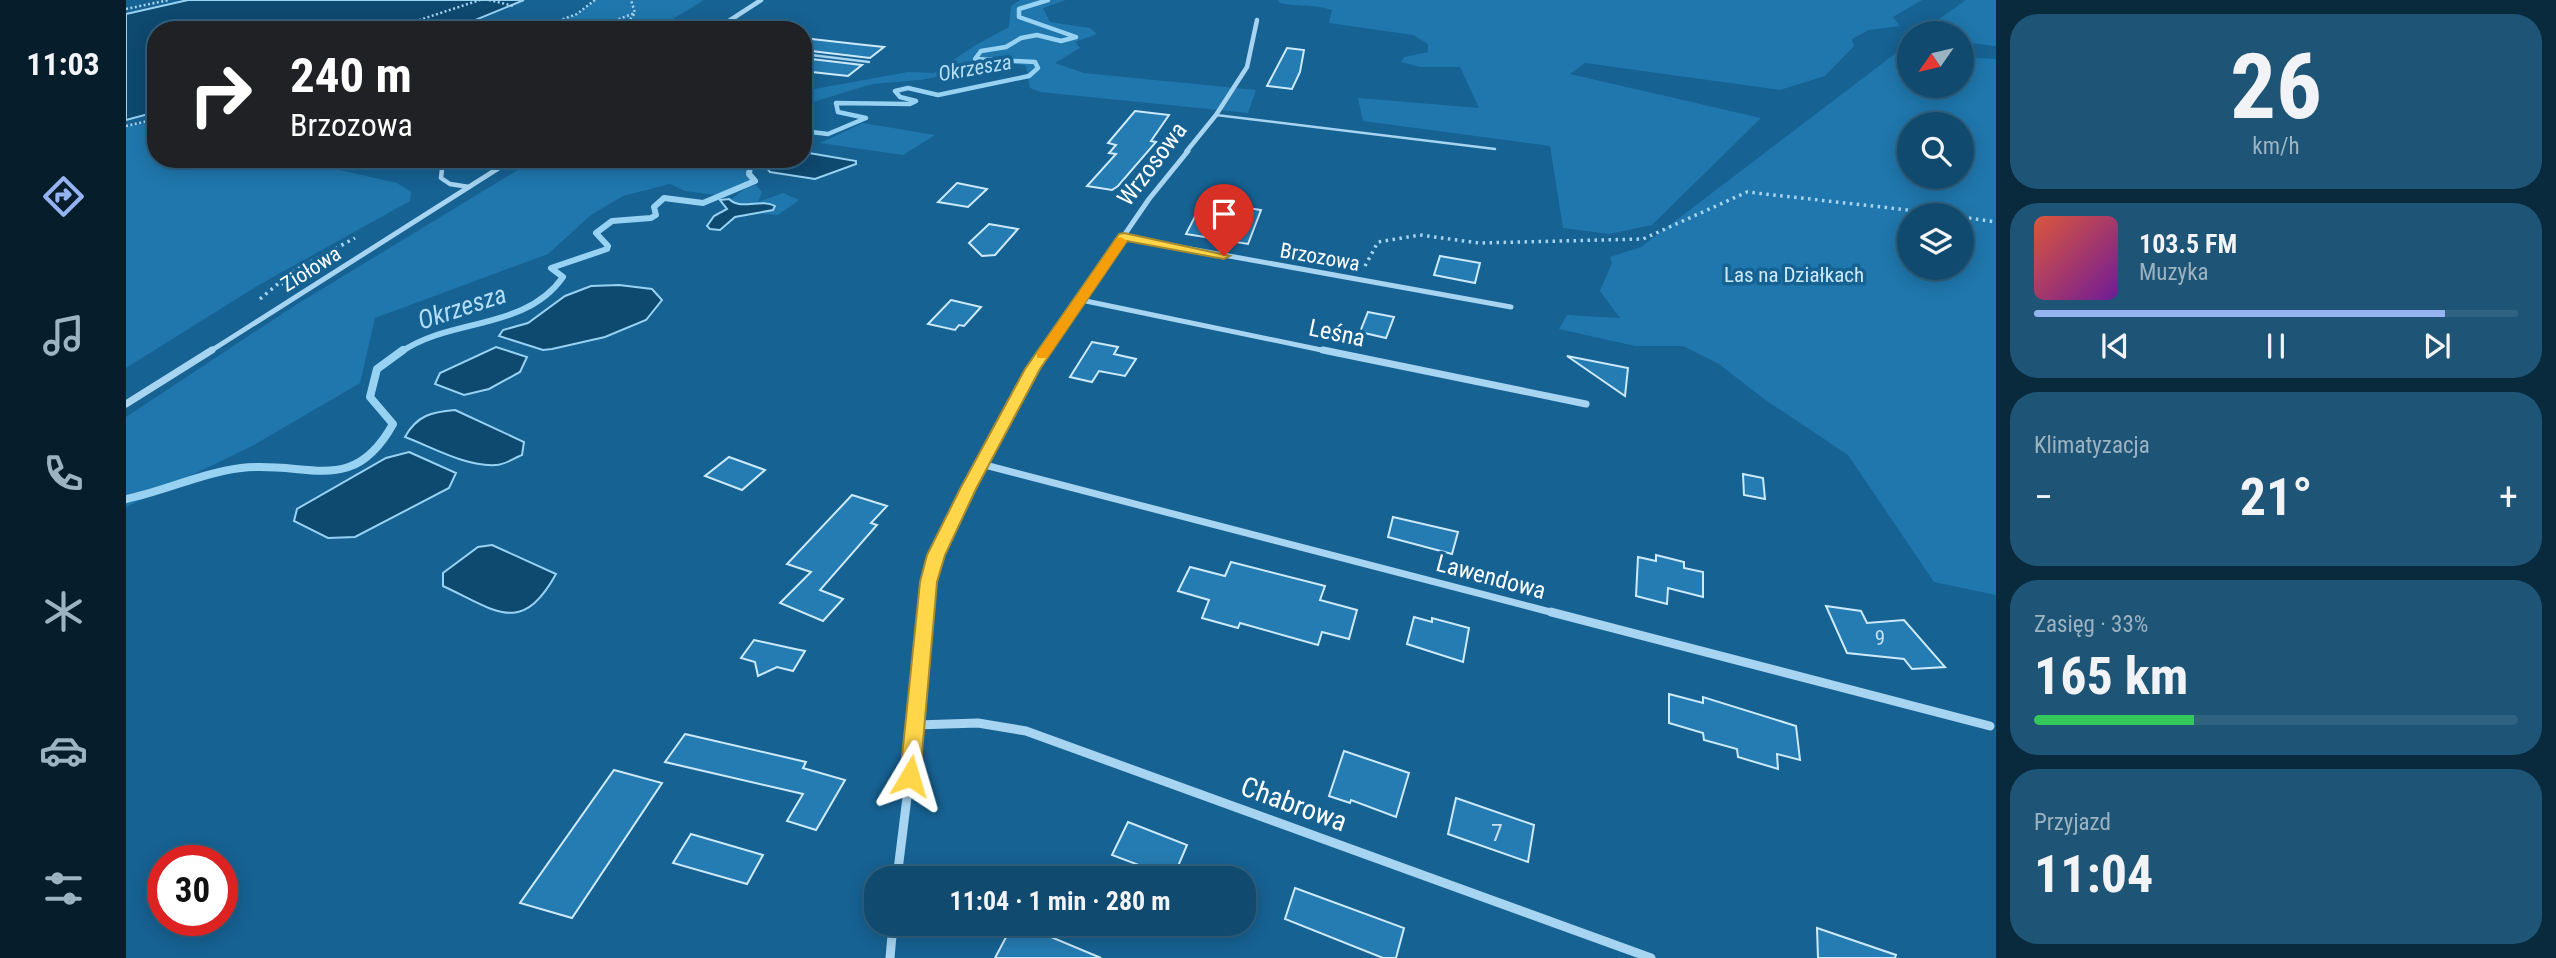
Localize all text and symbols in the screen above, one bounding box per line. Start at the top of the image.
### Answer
north arrow [1897,21,1974,98]
map controls [1897,21,1974,280]
text: 26 [2230,34,2322,140]
text: 11:03 [26,45,100,83]
text: 240 m [290,47,412,104]
icon: right [175,49,266,140]
water label: Okrzesza [937,50,1013,86]
text: Brzozowa [290,106,413,144]
button: search [1897,112,1974,189]
street label: Wrzosowa [1111,117,1193,211]
text: km/h [2252,133,2300,160]
icon: directions [39,172,88,221]
pin [1194,184,1254,256]
icon: arrive [1205,195,1243,233]
button: layers [1897,203,1974,280]
text: 103.5 FM [2139,229,2237,259]
street label: Brzozowa [1278,238,1362,276]
street label: Ziołowa [277,241,345,297]
text: Muzyka [2139,259,2209,286]
park label: Las na Działkach [1724,263,1864,287]
water label: Okrzesza [414,279,510,335]
icon: music [39,311,88,360]
street label: Leśna [1306,313,1368,353]
icon: previous [2096,327,2134,365]
icon: pause [2257,327,2295,365]
icon: next [2418,327,2456,365]
text: Klimatyzacja [2034,432,2150,459]
icon: phone [39,449,88,498]
text: 21° [2240,467,2312,528]
text: − [2034,475,2053,519]
text: + [2499,475,2518,519]
street label: Lawendowa [1433,549,1549,605]
icon: climate [39,587,88,636]
text: Zasięg · 33% [2034,611,2148,638]
house number: 9 [1875,626,1885,650]
text: 165 km [2034,646,2188,707]
icon: car [39,726,88,775]
position arrow [873,739,947,813]
street label: Chabrowa [1236,770,1352,838]
text: Przyjazd [2034,809,2111,836]
house number: 7 [1491,819,1503,847]
text: 11:04 [2034,844,2153,905]
speed limit sign: 30 [147,845,238,936]
icon: filters [39,864,88,913]
text: 11:04 · 1 min · 280 m [950,886,1170,916]

